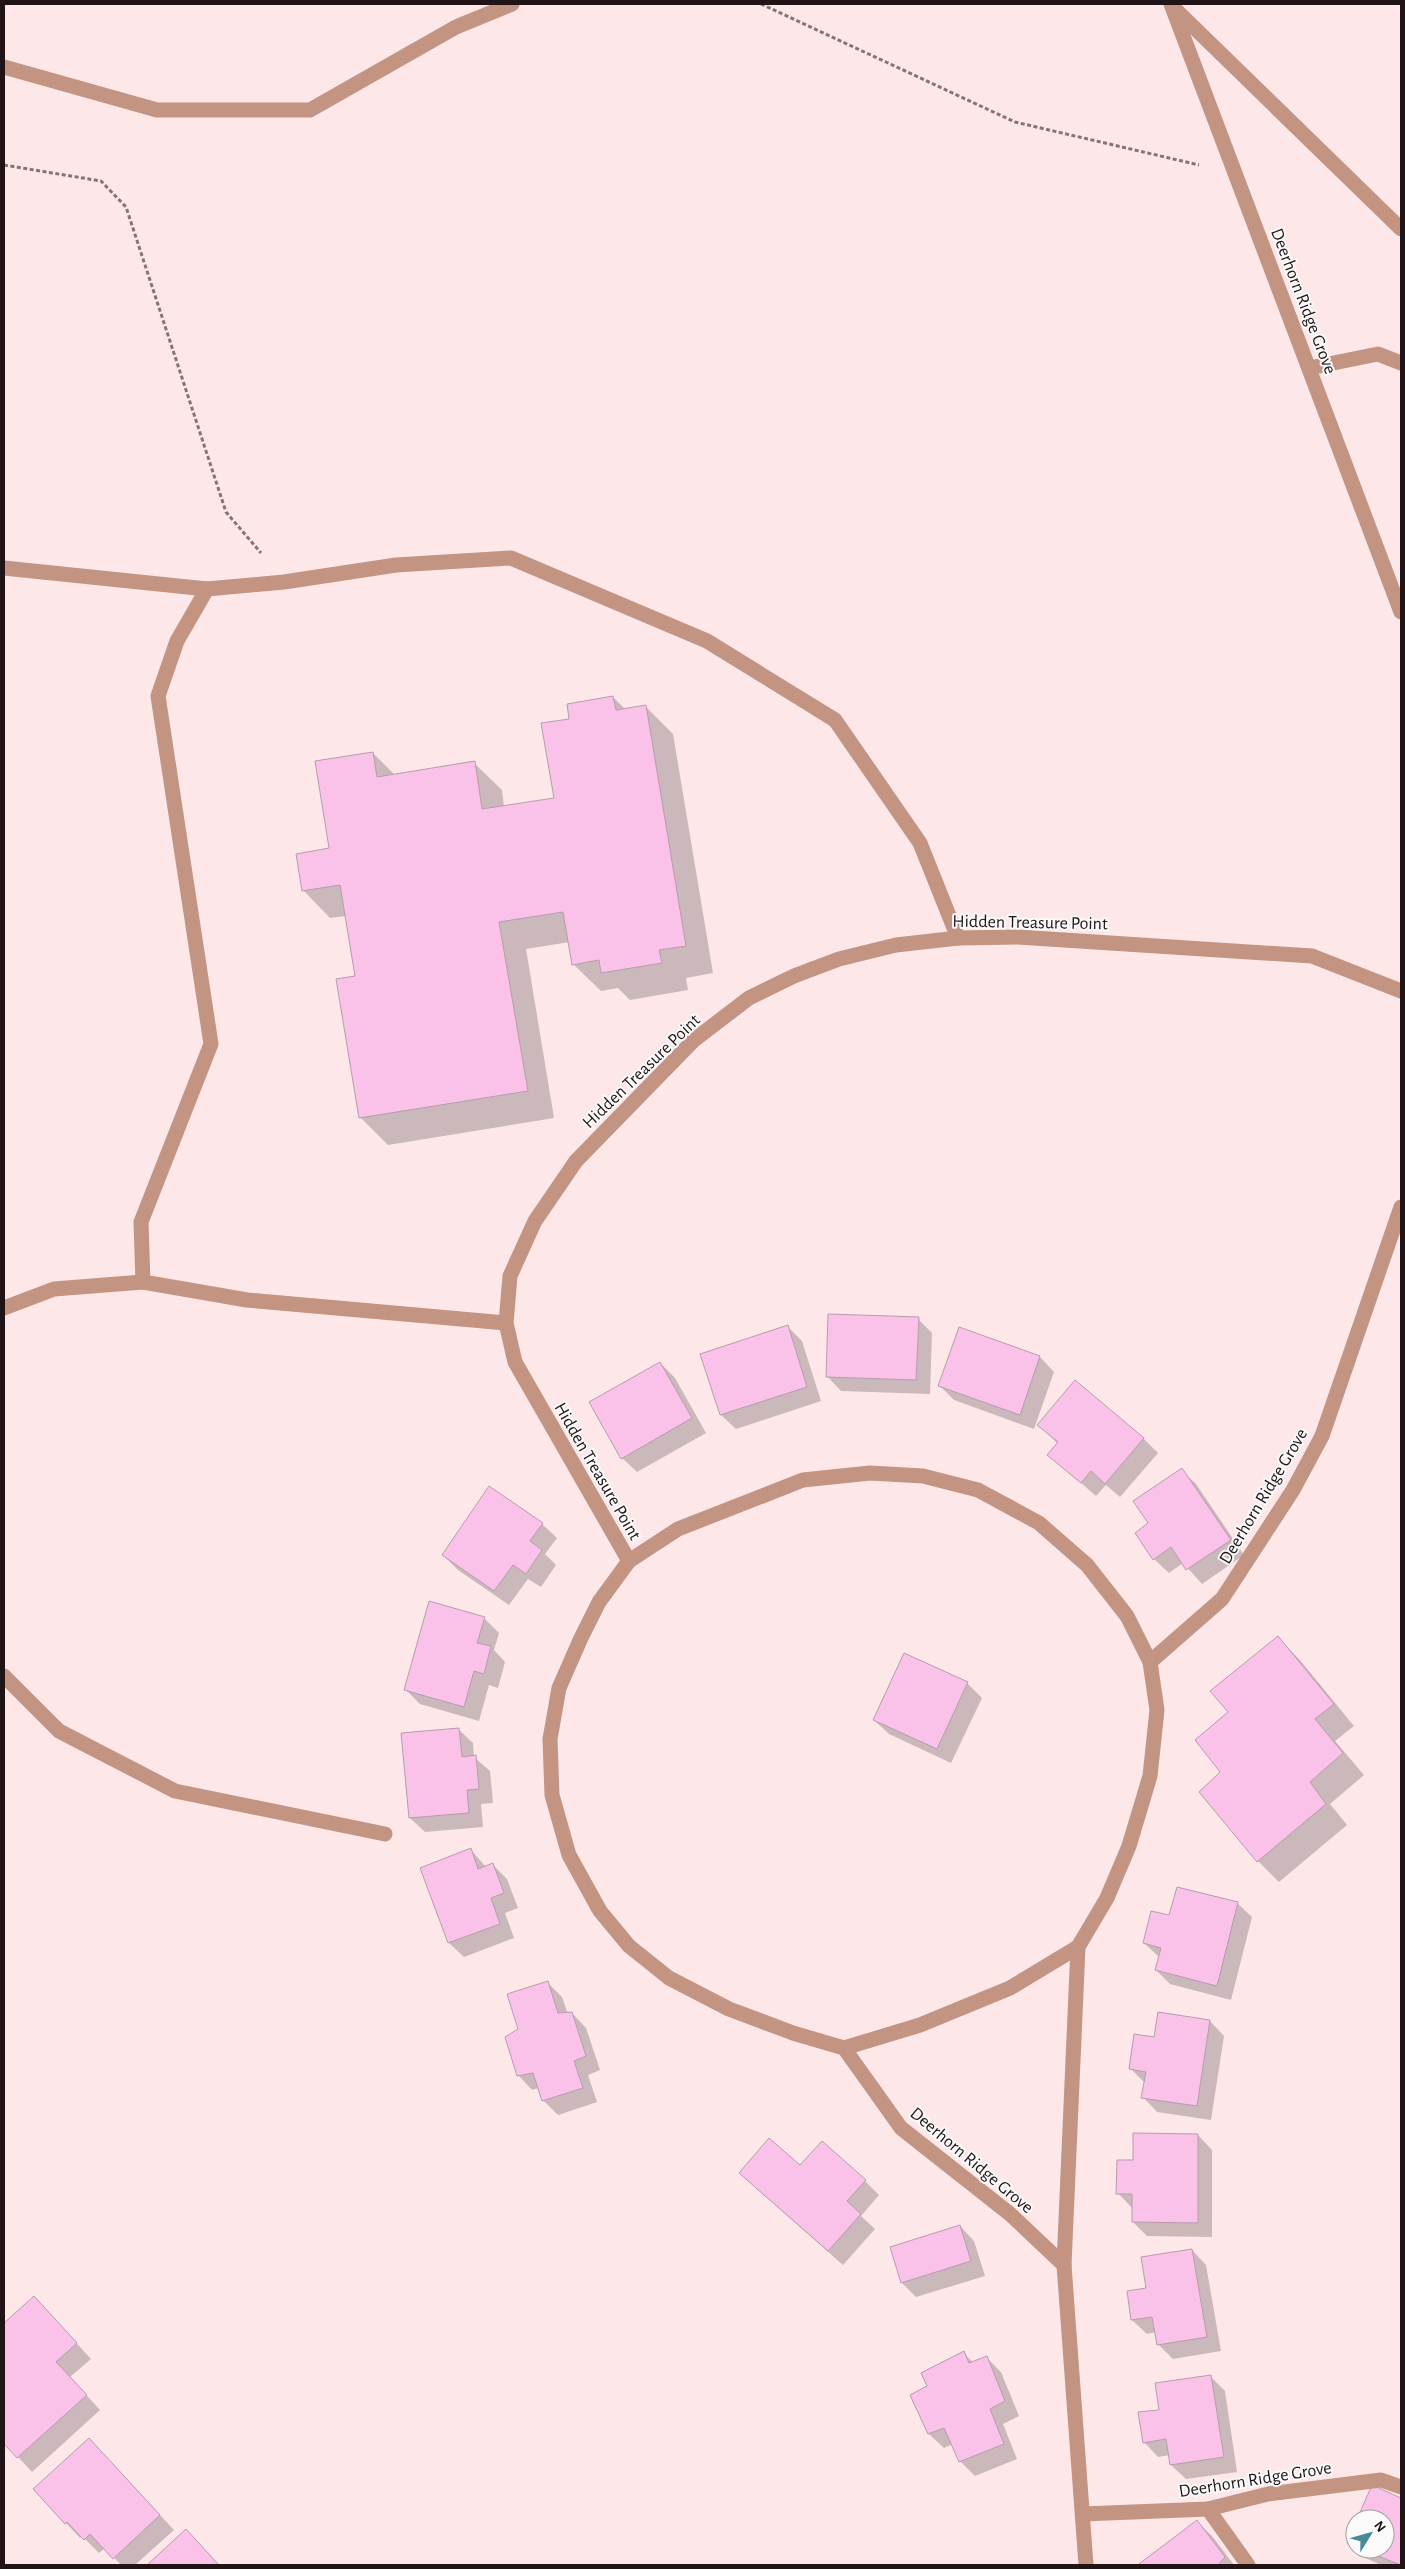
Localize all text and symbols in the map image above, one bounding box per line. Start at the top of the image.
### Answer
street label: Deerhorn Ridge Grove [1267,226,1339,377]
street label: Hidden Treasure Point [952,913,1108,933]
street label: Hidden Treasure Point [580,1011,704,1132]
street label: Hidden Treasure Point [550,1400,644,1544]
street label: Deerhorn Ridge Grove [1216,1426,1311,1567]
street label: Deerhorn Ridge Grove [906,2104,1036,2217]
street label: Deerhorn Ridge Grove [1178,2459,1333,2501]
north arrow [1345,2509,1395,2559]
text: N [1371,2519,1388,2535]

